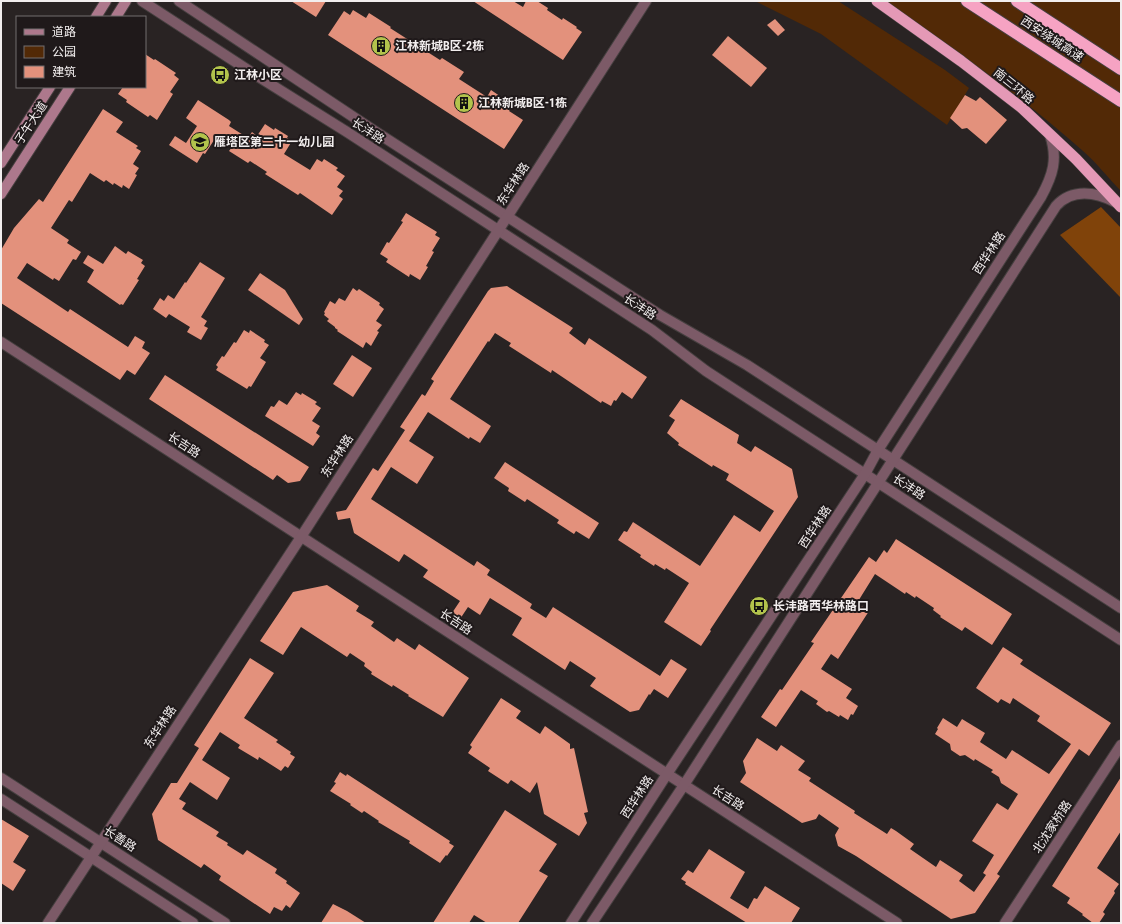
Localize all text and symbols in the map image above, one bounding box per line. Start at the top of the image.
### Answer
street label: 西安绕城高速 [1018,14,1086,64]
legend [16,16,146,88]
text: 道路 [52,25,76,39]
building icon: 江林新城B区-2栋 [370,35,392,57]
place label: 江林新城B区-2栋 [395,39,484,53]
text: 公园 [52,45,76,59]
bus stop icon: 江林小区 [209,64,231,86]
text: 建筑 [52,65,76,79]
street label: 南三环路 [991,65,1037,107]
place label: 江林小区 [234,68,282,82]
building icon: 江林新城B区-1栋 [453,92,475,114]
place label: 江林新城B区-1栋 [478,96,567,110]
street label: 子午大道 [12,99,50,147]
street label: 长沣路 [349,115,387,147]
school or university icon: 雁塔区第二十一幼儿园 [189,131,211,153]
place label: 雁塔区第二十一幼儿园 [214,135,334,149]
street label: 东华林路 [494,160,532,208]
street label: 西华林路 [970,229,1008,277]
street label: 长沣路 [621,291,659,323]
street label: 长吉路 [165,429,203,461]
street label: 东华林路 [318,432,356,480]
street label: 长沣路 [890,471,928,503]
street label: 西华林路 [796,503,834,551]
bus stop icon: 长沣路西华林路口 [748,595,770,617]
place label: 长沣路西华林路口 [773,599,869,613]
street label: 长吉路 [437,606,475,638]
street label: 东华林路 [141,703,179,751]
street label: 西华林路 [618,773,656,821]
street label: 长吉路 [709,782,747,814]
street label: 北沈家桥路 [1030,798,1074,856]
street label: 长善路 [101,823,139,855]

